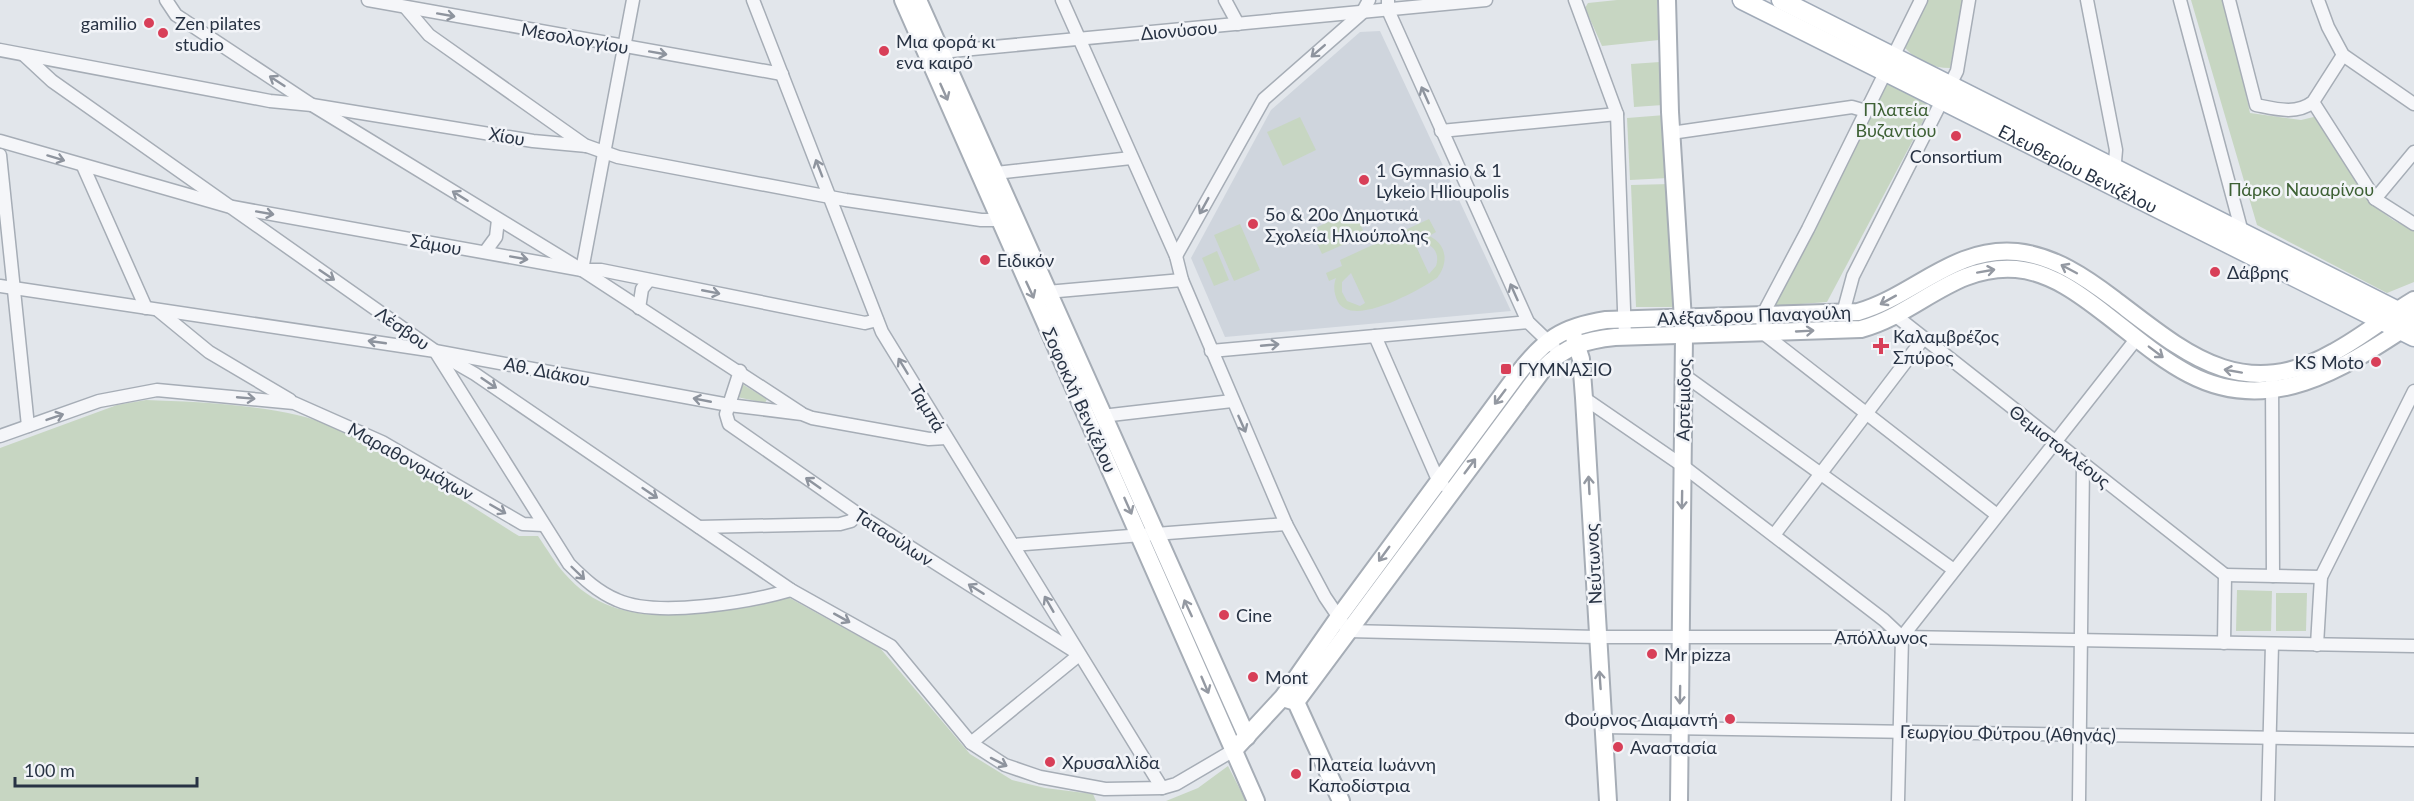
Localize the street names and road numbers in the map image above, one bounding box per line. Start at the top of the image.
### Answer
street label: Διονύσου [1140,16,1218,44]
street label: Μεσολογγίου [520,18,630,58]
street label: Ελευθερίου Βενιζέλου [1995,120,2161,218]
street label: Χίου [487,122,527,150]
street label: Σάμου [408,229,464,259]
street label: Αλέξανδρου Παναγούλη [1657,301,1851,329]
street label: Λέσβου [372,302,434,354]
street label: Σοφοκλή Βενιζέλου [1038,324,1122,476]
street label: Αθ. Διάκου [502,352,592,390]
street label: Αρτέμιδος [1671,358,1695,441]
street label: Ταμπά [905,380,951,436]
street label: Θεμιστοκλέους [2005,400,2115,493]
street label: Μαραθονομάχων [344,417,478,505]
street label: Ταταούλων [850,503,938,571]
street label: Νεύτωνος [1580,522,1606,605]
street label: Απόλλωνος [1834,626,1928,648]
street label: Γεωργίου Φύτρου (Αθηνάς) [1900,720,2116,746]

